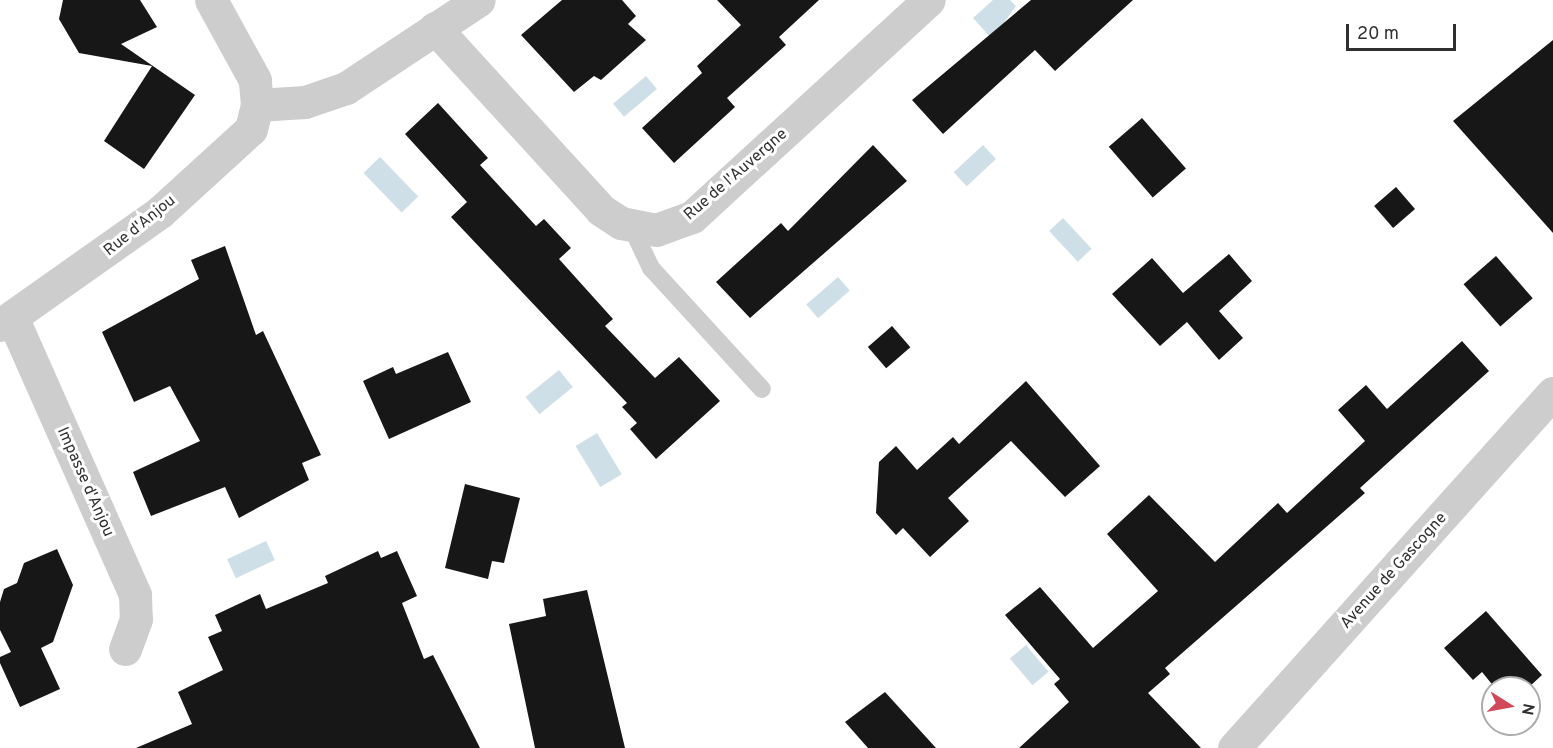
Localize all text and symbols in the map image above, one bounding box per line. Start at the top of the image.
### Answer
scale bar [1349,12,1458,50]
text: 20 m [1357,23,1399,46]
street label: Rue de l'Auvergne [681,125,791,225]
street label: Rue d'Anjou [100,191,180,261]
street label: Impasse d'Anjou [52,424,118,540]
street label: Avenue de Gascogne [1337,509,1451,633]
north arrow [1481,676,1541,736]
text: N [1516,702,1538,717]

